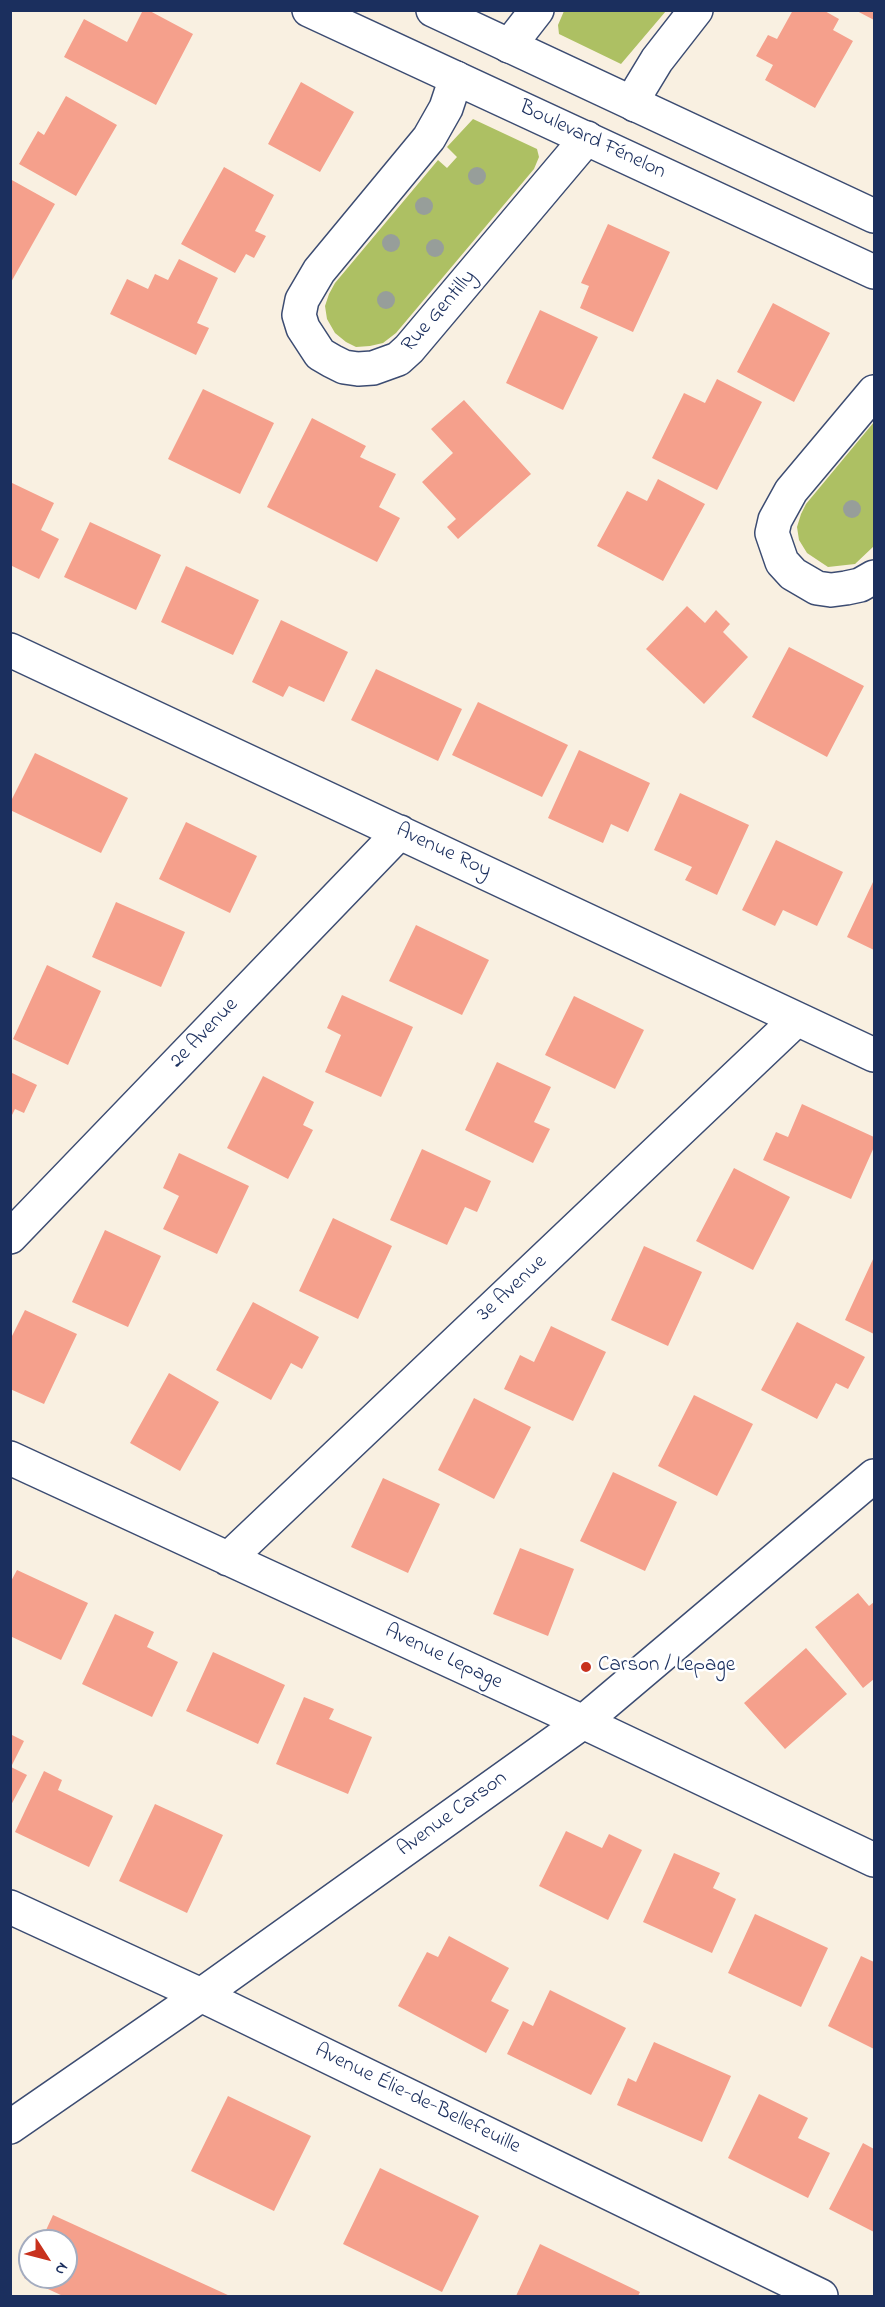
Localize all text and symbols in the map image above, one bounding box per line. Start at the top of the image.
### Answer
street label: Boulevard Fénelon [515,96,669,186]
street label: Rue Gentilly [397,266,483,358]
street label: Avenue Roy [391,819,495,885]
street label: 2e Avenue [165,994,245,1074]
street label: 3e Avenue [473,1250,553,1328]
street label: Avenue Lepage [380,1620,506,1696]
place label: Carson / Lepage [598,1654,735,1680]
marker: Carson / Lepage [579,1660,593,1674]
street label: Avenue Carson [393,1767,513,1863]
street label: Avenue Élie-de-Bellefeuille [310,2039,524,2161]
north arrow [18,2229,78,2289]
text: N [48,2257,74,2280]

